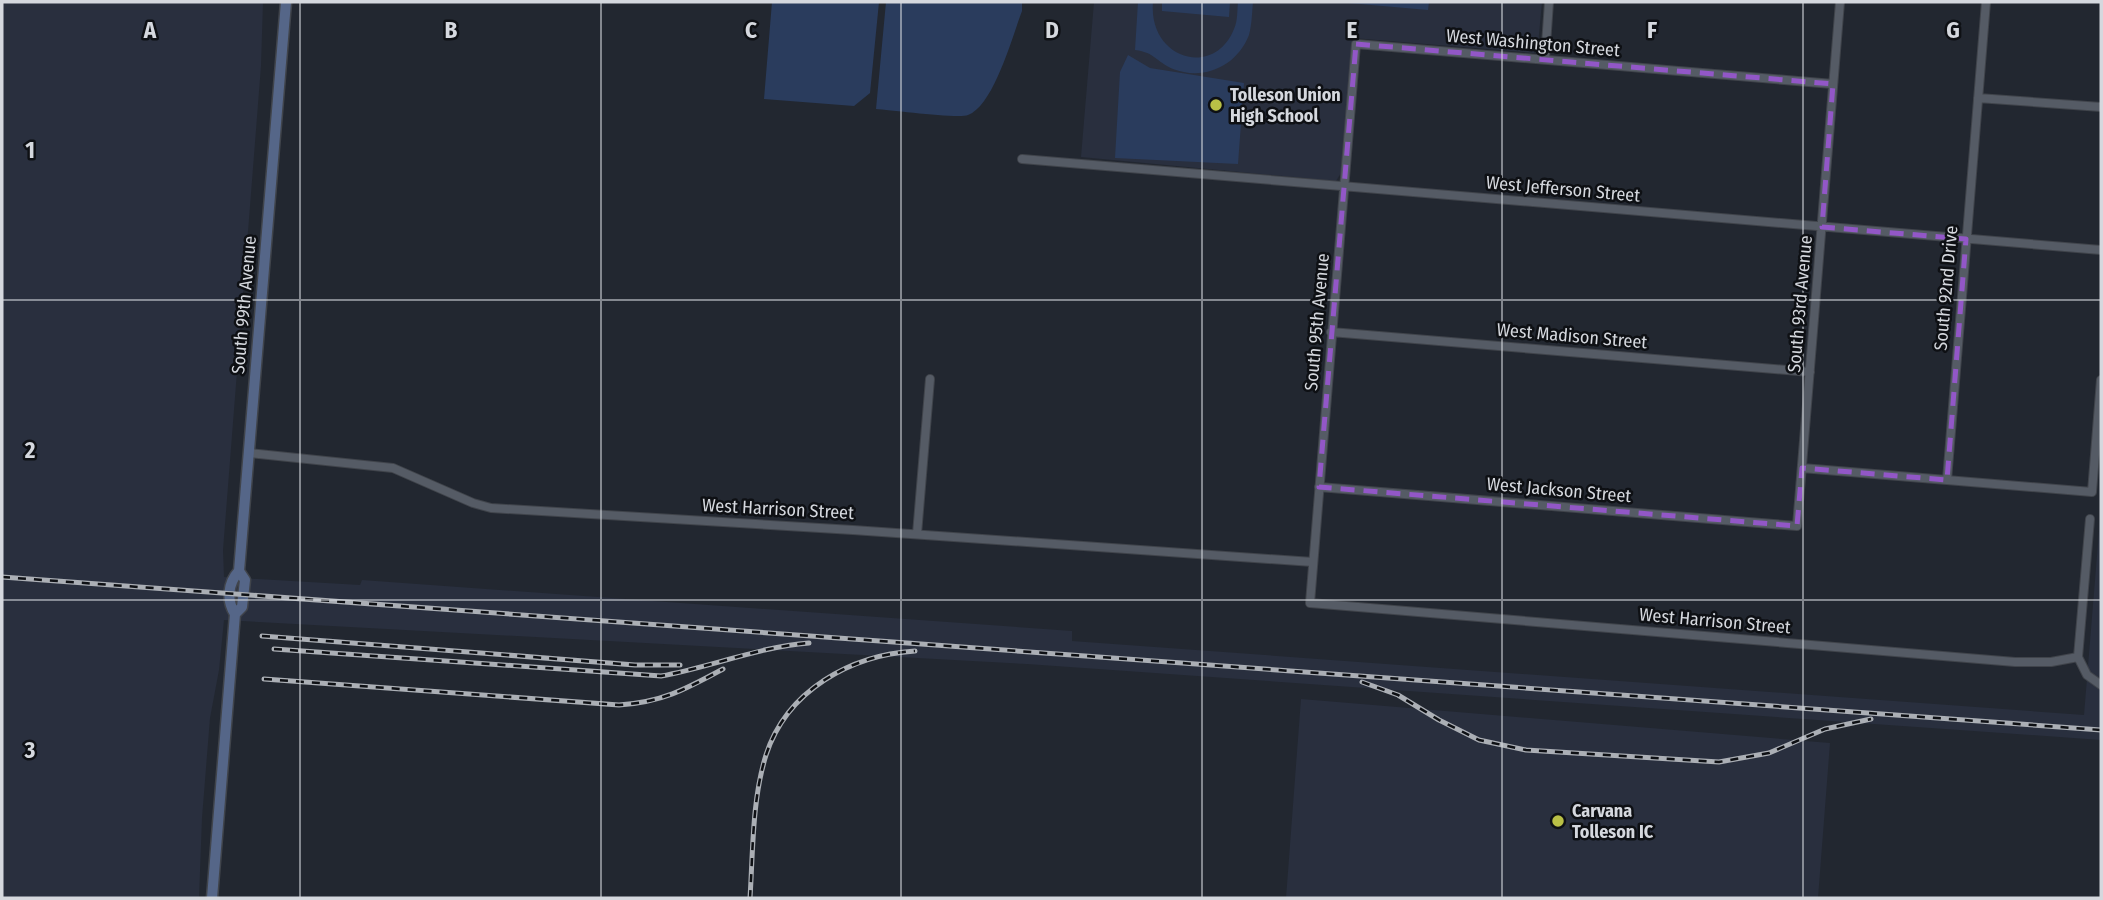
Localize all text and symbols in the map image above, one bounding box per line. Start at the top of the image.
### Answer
text: A [143,16,157,44]
text: B [445,16,458,44]
text: C [745,16,757,44]
text: D [1045,16,1059,44]
text: E [1347,16,1358,44]
text: F [1647,16,1657,44]
text: G [1946,16,1960,44]
street label: West Washington Street [1445,24,1621,62]
place label: Tolleson Union High School [1230,84,1341,127]
marker: Tolleson Union High School [1208,97,1224,113]
text: 1 [25,136,35,164]
street label: West Jefferson Street [1485,171,1641,207]
street label: South 92nd Drive [1930,225,1962,351]
street label: South 93rd Avenue [1783,234,1817,374]
street label: South 99th Avenue [227,235,261,375]
street label: South 95th Avenue [1300,252,1334,392]
street label: West Madison Street [1496,318,1648,354]
text: 2 [24,436,36,464]
street label: West Jackson Street [1486,473,1632,507]
street label: West Harrison Street [702,494,855,524]
street label: West Harrison Street [1638,603,1792,639]
text: 3 [24,736,36,764]
place label: Carvana Tolleson IC [1572,800,1654,843]
marker: Carvana Tolleson IC [1550,813,1566,829]

